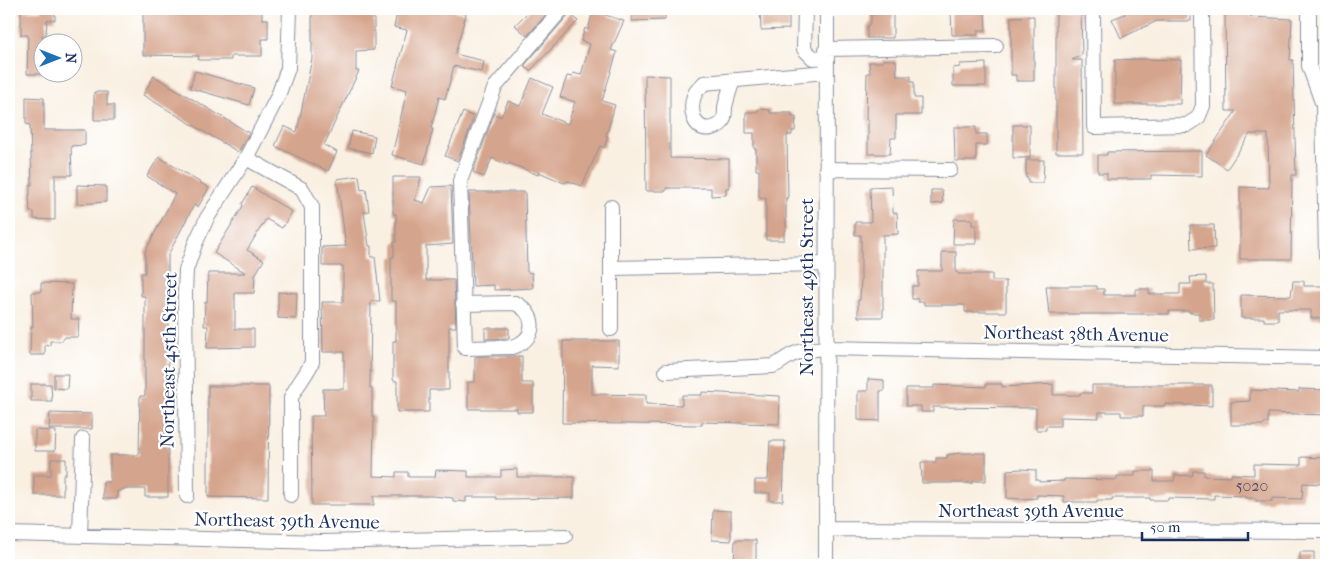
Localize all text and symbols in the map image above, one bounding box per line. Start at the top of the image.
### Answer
north arrow [32,32,82,82]
text: N [62,53,79,64]
street label: Northeast 49th Street [796,198,818,376]
street label: Northeast 45th Street [156,272,182,448]
street label: Northeast 38th Avenue [983,321,1169,347]
house number: 5020 [1236,476,1268,495]
street label: Northeast 39th Avenue [938,500,1124,522]
street label: Northeast 39th Avenue [194,508,380,534]
scale bar [1142,509,1249,541]
text: 50 m [1150,518,1181,536]

